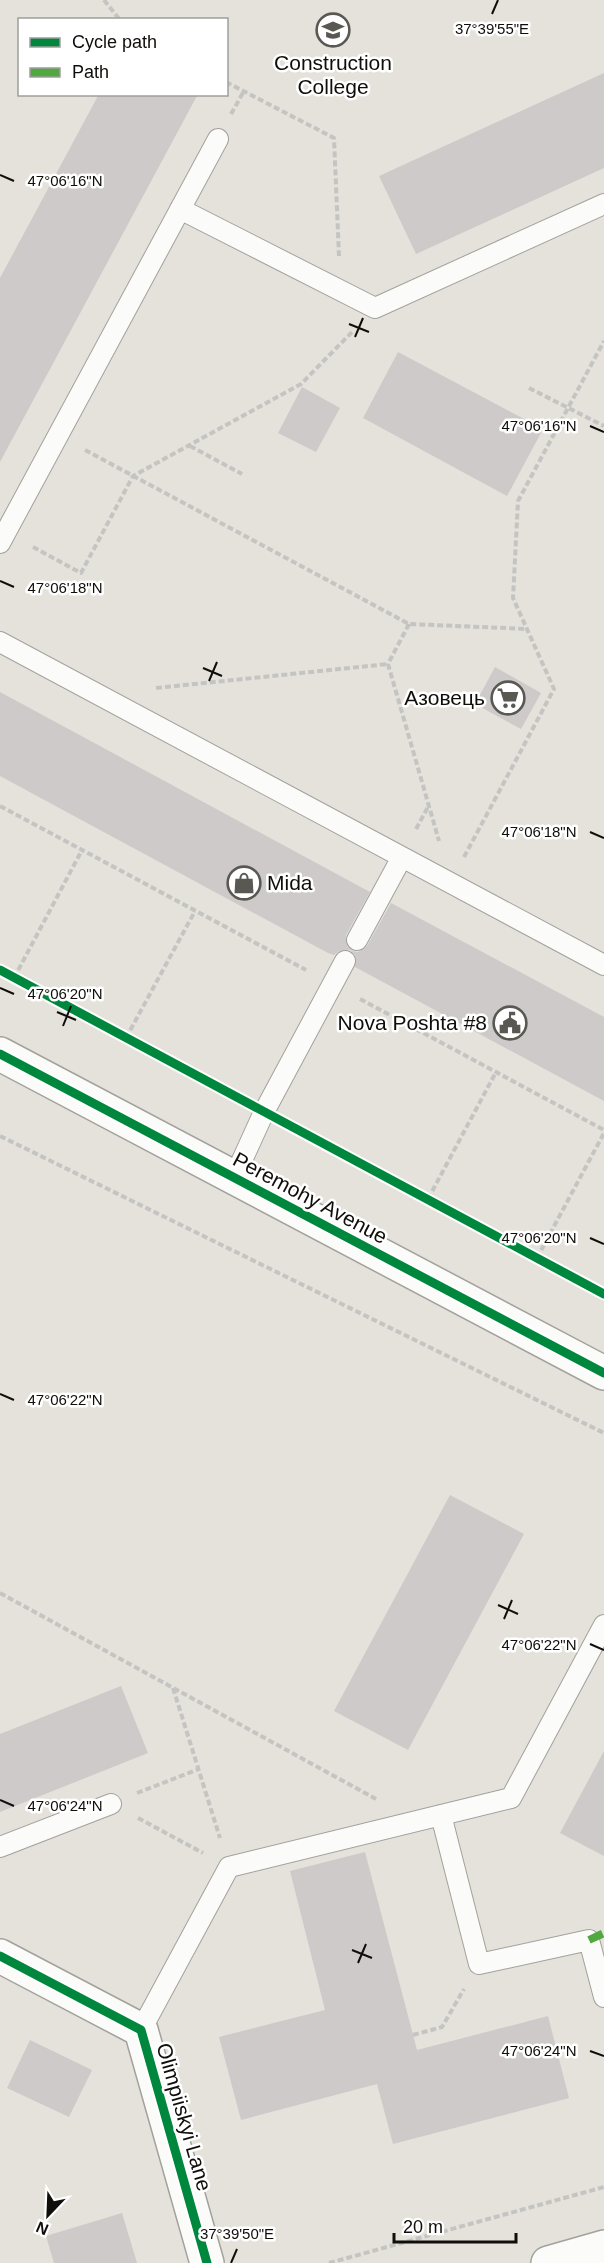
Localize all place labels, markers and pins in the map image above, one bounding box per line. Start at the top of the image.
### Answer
school or university icon: Construction College [315,12,351,48]
place label: Construction College [274,51,392,98]
supermarket icon: Азовець [490,680,526,716]
place label: Азовець [404,686,485,709]
shop icon: Mida [226,865,262,901]
place label: Mida [267,871,313,894]
public building icon: Nova Poshta #8 [492,1005,528,1041]
place label: Nova Poshta #8 [338,1011,487,1034]

